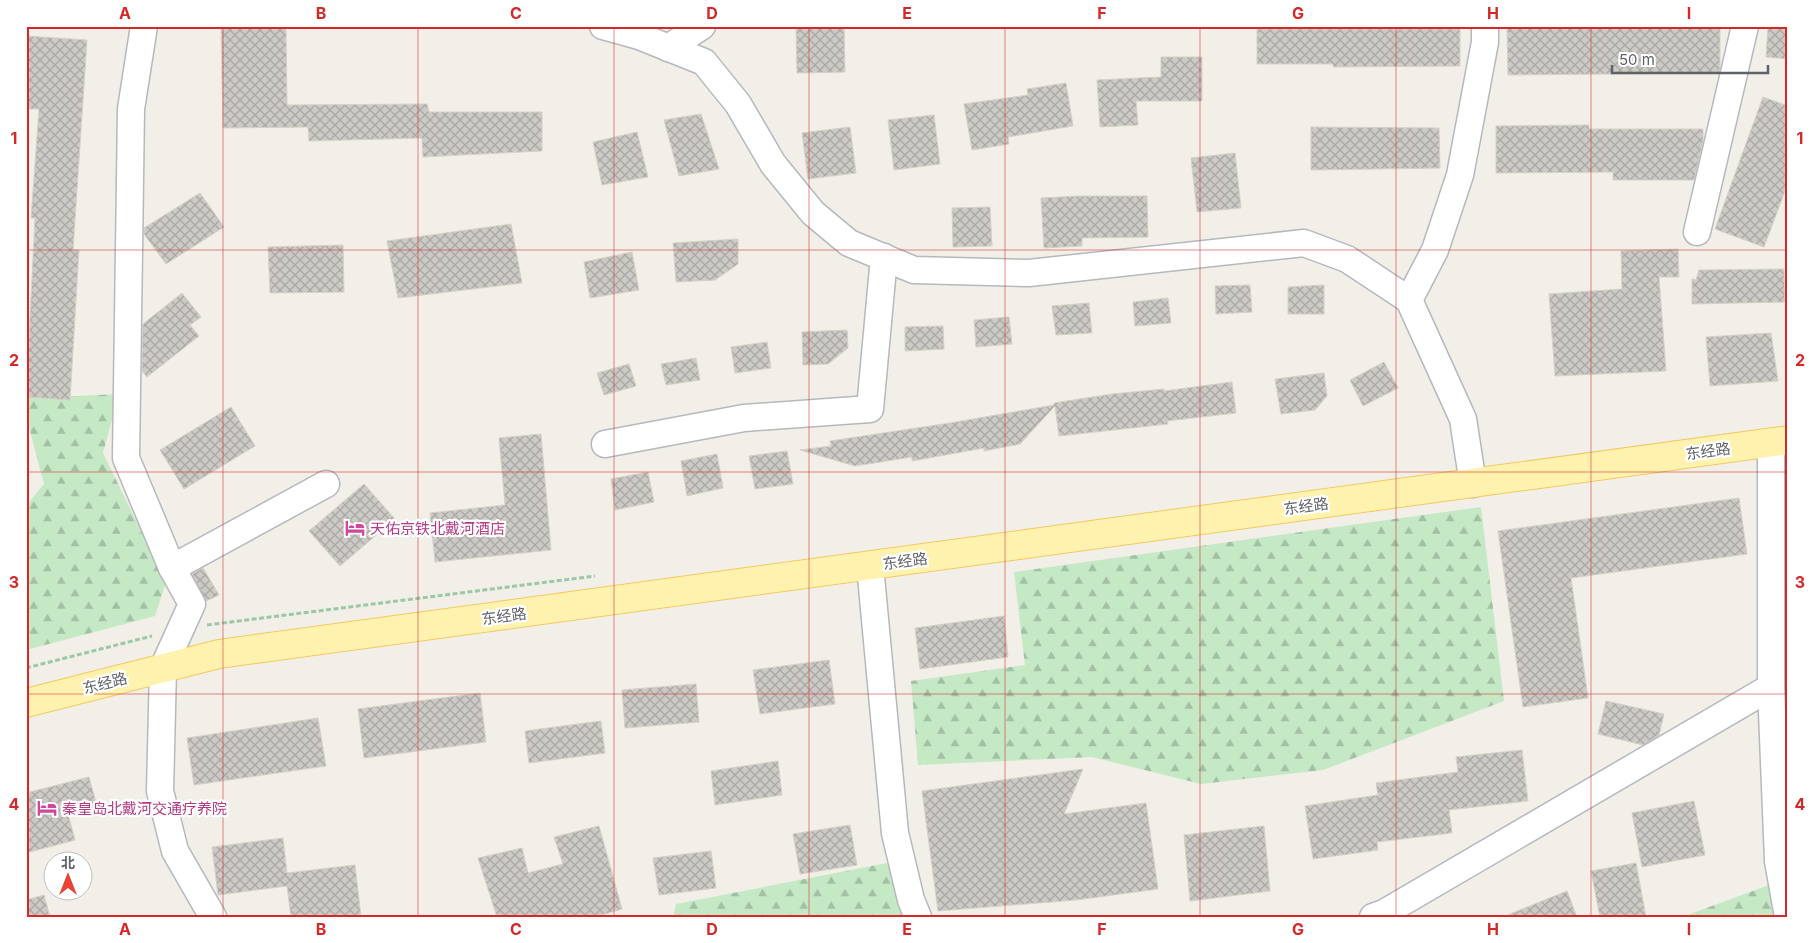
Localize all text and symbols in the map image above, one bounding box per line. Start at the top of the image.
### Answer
text: A [119,3,131,23]
text: B [316,3,326,23]
text: C [510,3,522,23]
text: D [706,3,718,23]
text: E [902,3,912,23]
text: F [1097,3,1107,23]
text: G [1292,3,1304,23]
text: H [1487,3,1499,23]
text: I [1687,3,1691,23]
scale bar [1612,42,1768,74]
text: 50 m [1619,50,1655,69]
text: 1 [11,128,17,148]
text: 1 [1797,128,1803,148]
text: 2 [9,350,19,370]
text: 2 [1795,350,1805,370]
street label: 东经路 [1684,438,1732,464]
street label: 东经路 [1282,493,1330,519]
hotel icon: 天佑京铁北戴河酒店 [344,517,366,539]
place label: 天佑京铁北戴河酒店 [370,519,505,538]
street label: 东经路 [881,548,929,574]
text: 3 [9,572,19,592]
text: 3 [1795,572,1805,592]
street label: 东经路 [480,603,528,629]
street label: 东经路 [81,668,129,698]
text: 4 [9,794,20,814]
text: 4 [1795,794,1806,814]
hotel icon: 秦皇岛北戴河交通疗养院 [36,797,58,819]
place label: 秦皇岛北戴河交通疗养院 [62,799,227,818]
north arrow [42,850,92,900]
text: 北 [61,854,75,871]
text: A [119,919,131,939]
text: B [316,919,326,939]
text: C [510,919,522,939]
text: D [706,919,718,939]
text: E [902,919,912,939]
text: F [1097,919,1107,939]
text: G [1292,919,1304,939]
text: H [1487,919,1499,939]
text: I [1687,919,1691,939]

